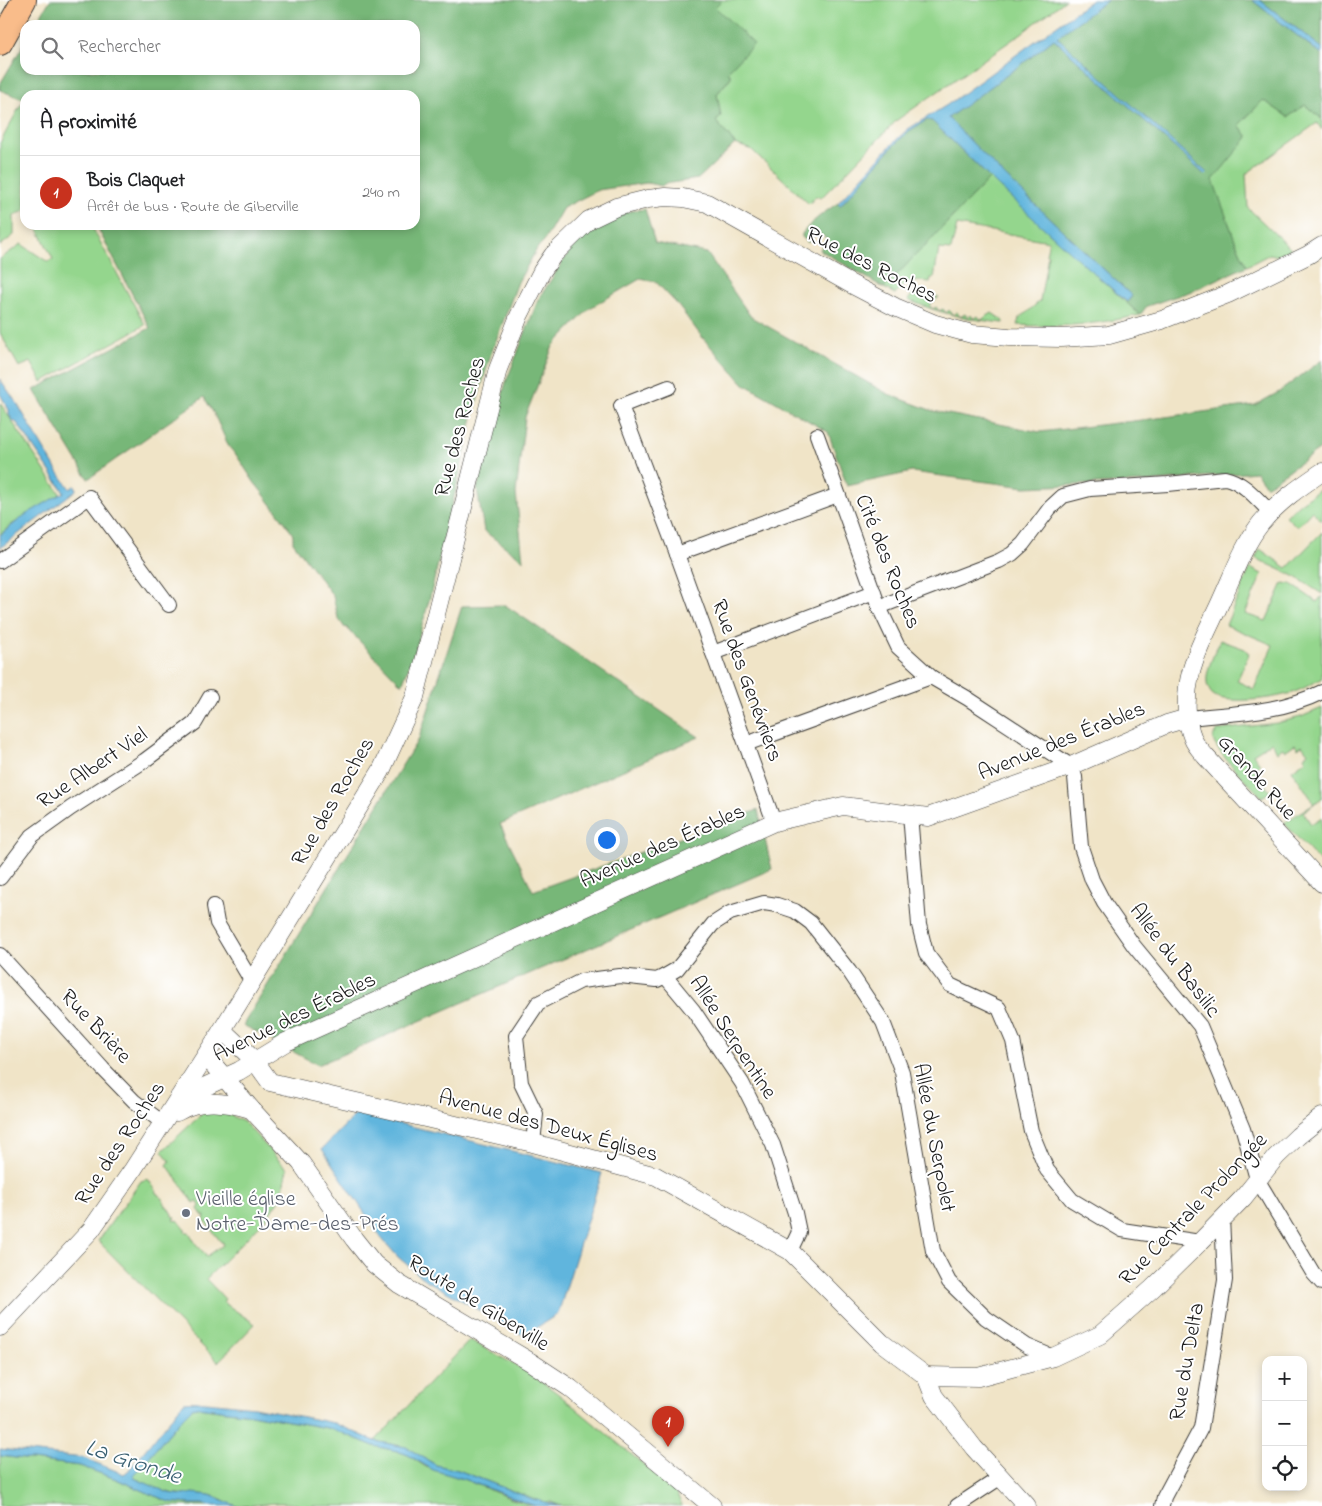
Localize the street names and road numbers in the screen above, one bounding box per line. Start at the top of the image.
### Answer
street label: Rue des Roches [800,219,942,313]
street label: Rue des Roches [427,353,495,501]
street label: Cité des Roches [845,490,929,634]
street label: Rue des Genévriers [702,595,790,767]
street label: Avenue des Érables [974,694,1150,790]
street label: Rue Albert Viel [31,720,155,818]
street label: Grande Rue [1209,728,1303,828]
street label: Rue des Roches [284,732,384,872]
street label: Avenue des Érables [575,796,751,898]
street label: Allée du Basilic [1120,897,1228,1025]
street label: Avenue des Érables [208,965,382,1071]
street label: Allée Serpentine [680,970,784,1106]
street label: Rue Brière [52,982,138,1072]
street label: Allée du Serpolet [903,1061,963,1216]
street label: Rue des Roches [68,1075,174,1213]
street label: Avenue des Deux Églises [434,1082,661,1173]
street label: Rue Centrale Prolongée [1112,1126,1277,1295]
street label: Route de Giberville [401,1247,555,1361]
street label: Rue du Delta [1162,1300,1214,1424]

